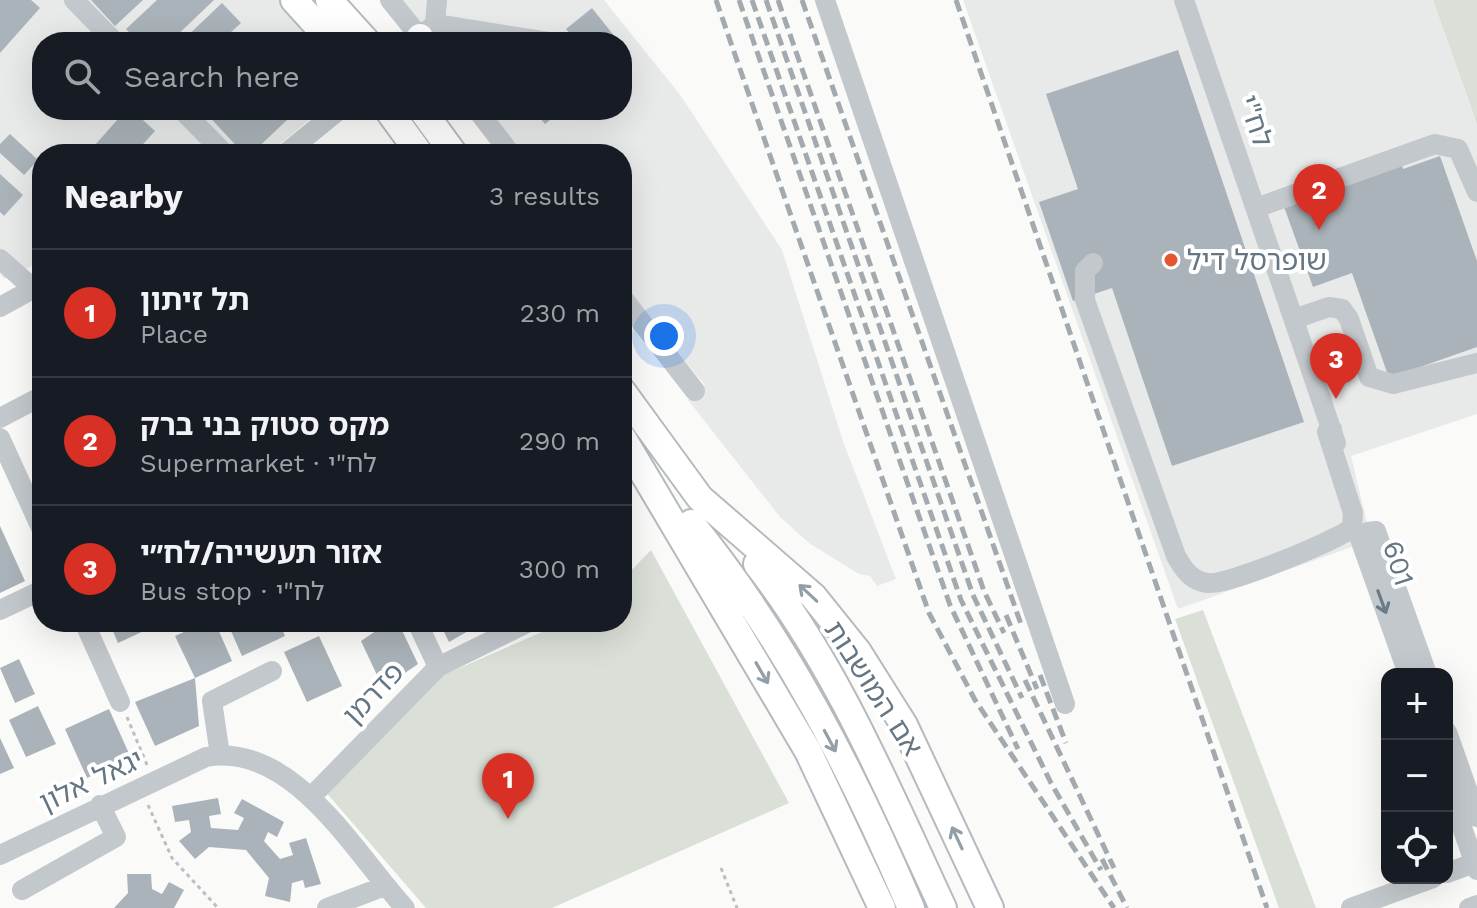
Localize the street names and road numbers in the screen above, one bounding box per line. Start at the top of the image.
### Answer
street label: לח"י [1231,91,1280,151]
street label: 601 [1376,536,1421,590]
street label: אם המושבות [818,615,929,762]
street label: פדרמן [336,656,411,731]
street label: יגאל אלון [34,742,148,819]

